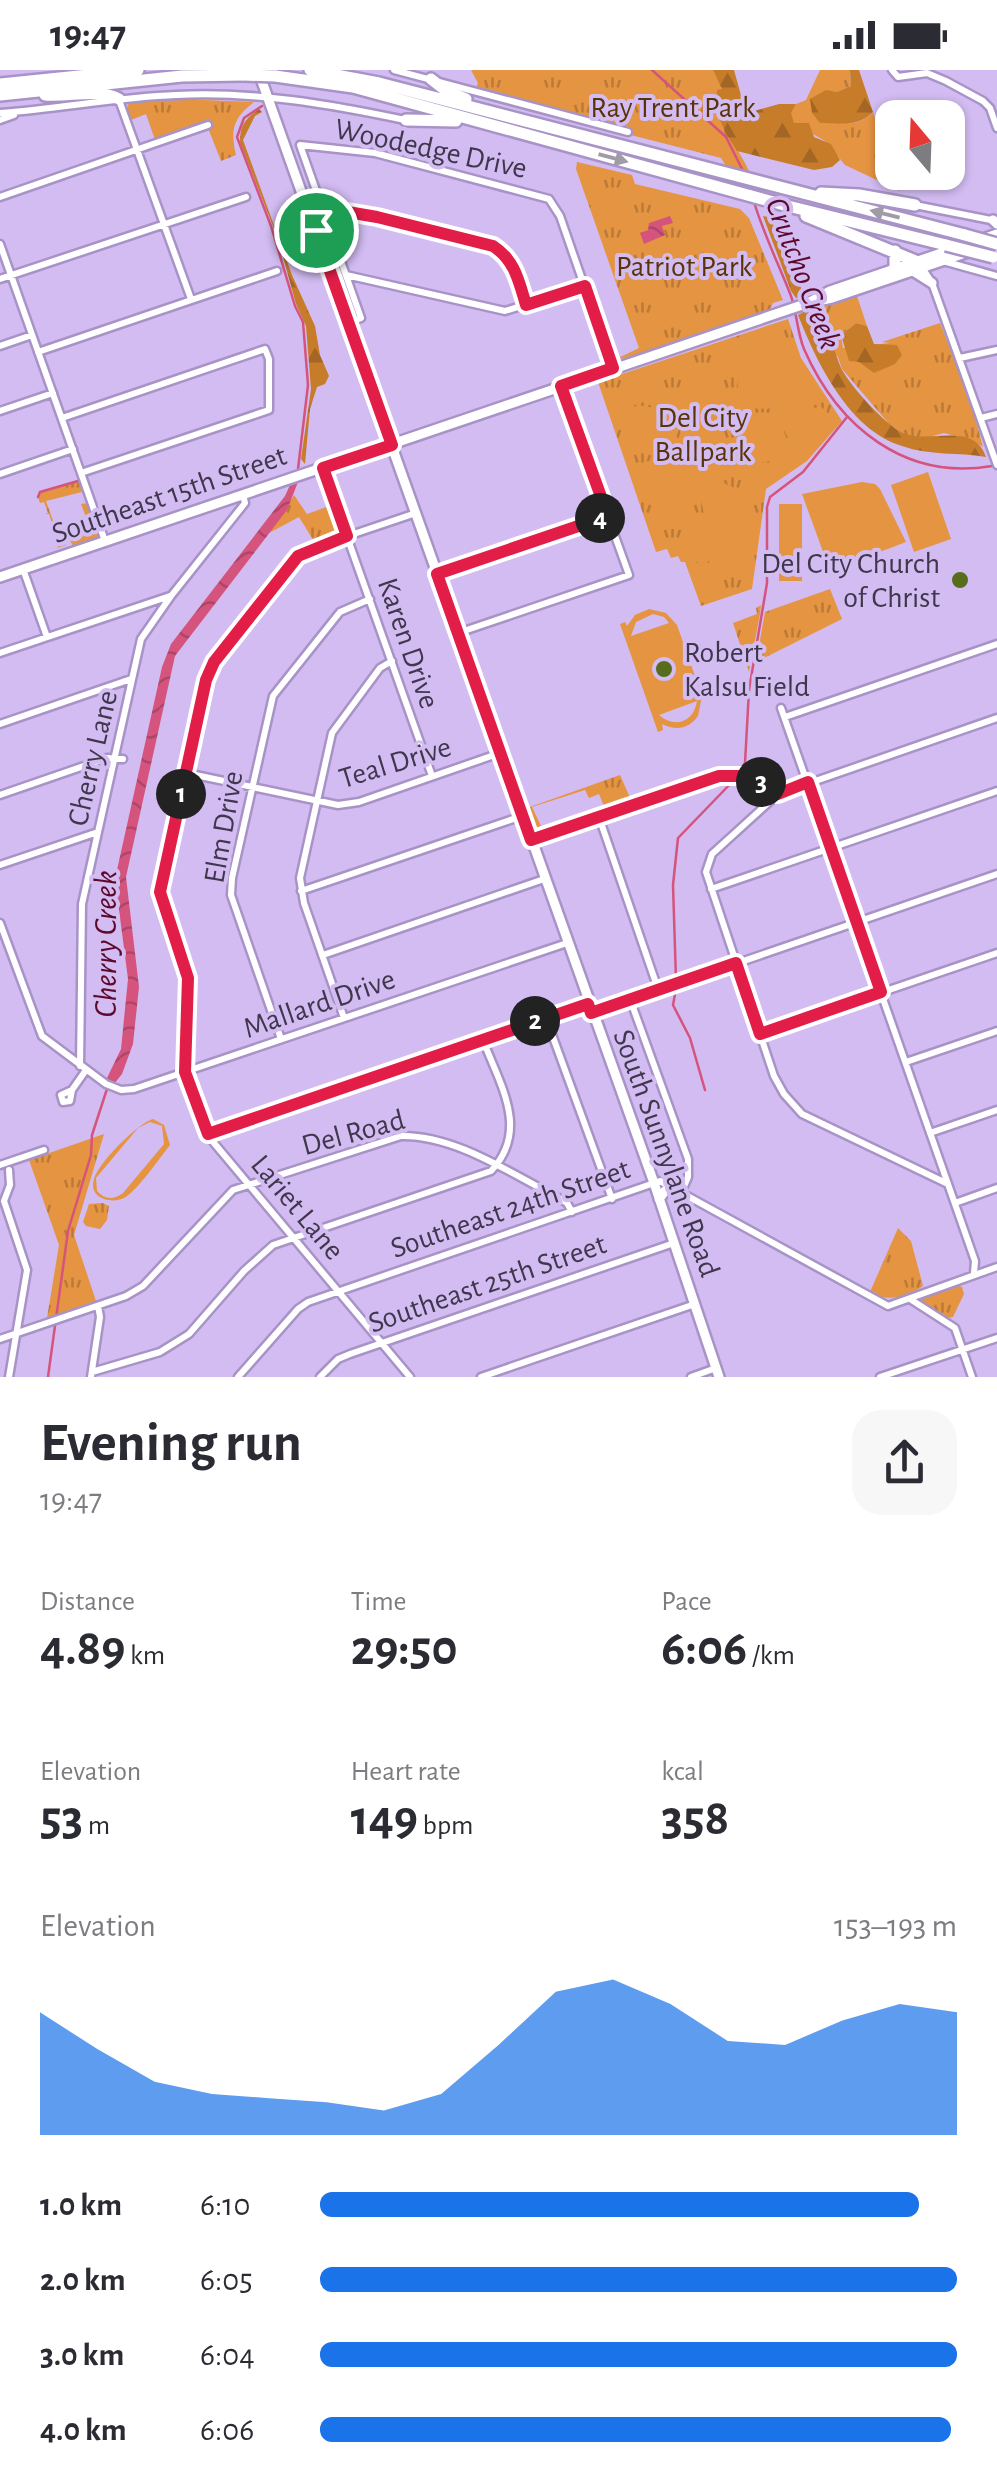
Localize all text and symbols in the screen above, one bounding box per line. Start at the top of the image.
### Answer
text: 19:47 [50,16,126,54]
park label: Ray Trent Park [590,93,756,123]
north arrow [875,100,965,190]
map controls [875,100,965,190]
street label: Woodedge Drive [332,114,530,184]
one-way arrow [598,150,629,166]
pin [274,188,359,273]
water label: Crutcho Creek [760,193,847,353]
icon: arrive [289,203,344,258]
one-way arrow [869,206,900,222]
park label: Patriot Park [616,252,752,282]
park label: Del City Ballpark [654,403,752,467]
street label: Southeast 15th Street [48,441,291,549]
pin: 4 [575,493,625,543]
text: 4 [593,504,607,532]
place label: Del City Church of Christ [761,549,940,613]
marker: Del City Church of Christ [949,569,971,591]
street label: Karen Drive [372,574,444,713]
place label: Robert Kalsu Field [684,638,810,702]
marker: Robert Kalsu Field [653,658,675,680]
street label: Cherry Lane [63,688,123,829]
street label: Teal Drive [336,732,455,794]
pin: 3 [736,757,786,807]
text: 3 [755,768,767,796]
pin: 1 [156,769,206,819]
street label: Elm Drive [199,769,249,886]
text: 1 [176,780,186,808]
water label: Cherry Creek [90,871,122,1017]
street label: Mallard Drive [240,964,399,1044]
pin: 2 [510,996,560,1046]
text: 2 [528,1007,542,1035]
street label: South Sunnylane Road [607,1026,725,1281]
street label: Del Road [299,1105,408,1161]
street label: Lariet Lane [245,1149,349,1266]
street label: Southeast 24th Street [387,1154,634,1264]
street label: Southeast 25th Street [365,1229,610,1339]
button: share [852,1410,957,1515]
text: Evening run [40,1416,302,1471]
text: 19:47 [40,1484,102,1516]
text: Distance [40,1588,135,1616]
text: Time [351,1588,406,1616]
text: Pace [661,1588,712,1616]
text: 4.89 [40,1624,125,1674]
text: 29:50 [351,1624,457,1674]
text: 6:06 [661,1624,747,1674]
text: km [125,1642,165,1670]
text: /km [747,1642,795,1670]
text: Elevation [40,1758,141,1786]
text: Heart rate [351,1758,461,1786]
text: kcal [661,1758,704,1786]
text: 53 [40,1794,83,1844]
text: 149 [351,1794,418,1844]
text: 358 [661,1794,729,1844]
text: m [83,1812,110,1840]
text: bpm [418,1812,473,1840]
text: Elevation [40,1910,156,1942]
text: 153–193 m [834,1910,957,1942]
text: 1.0 km [40,2189,122,2221]
text: 6:10 [200,2189,250,2221]
text: 2.0 km [40,2264,126,2296]
text: 6:05 [200,2264,253,2296]
text: 3.0 km [40,2339,124,2371]
text: 6:04 [200,2339,255,2371]
text: 4.0 km [40,2414,127,2446]
text: 6:06 [200,2414,254,2446]

